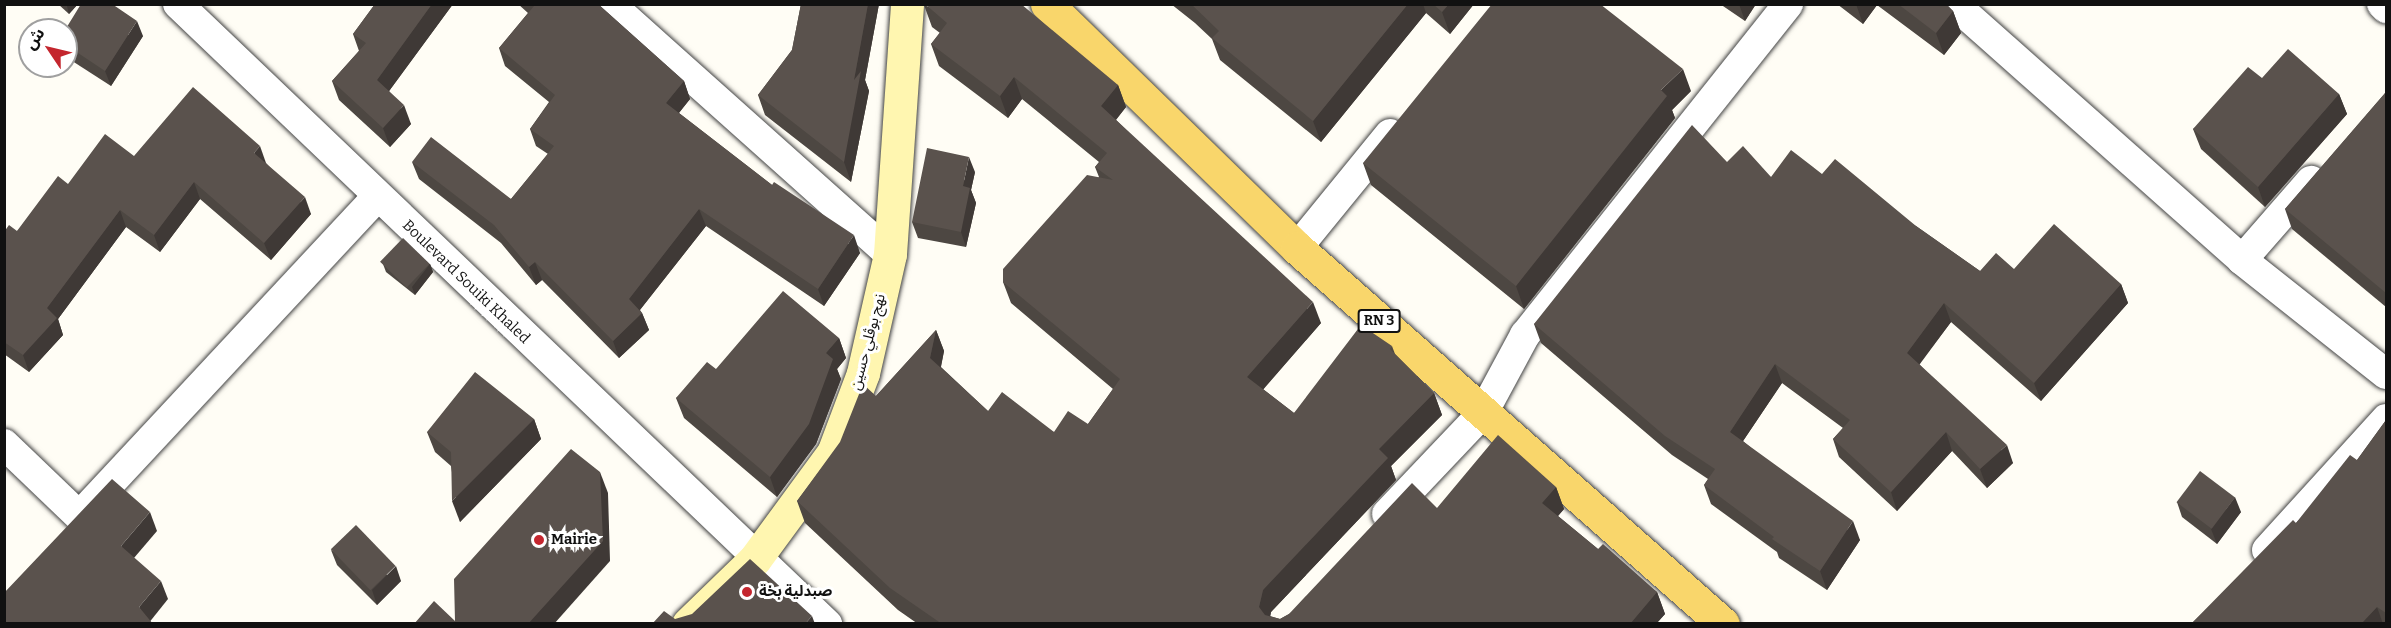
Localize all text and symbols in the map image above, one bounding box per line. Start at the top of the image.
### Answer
north arrow [18,18,78,78]
text: ش [20,24,49,53]
street label: Boulevard Souiki Khaled [399,216,533,348]
street label: نهج بوڨلي حسين [847,292,889,392]
road number: RN 3 [1356,310,1402,332]
place label: Mairie [551,531,597,549]
marker: Mairie [532,533,546,547]
place label: صبدلية بخة [759,583,832,601]
marker: صبدلية بخة [740,585,754,599]

